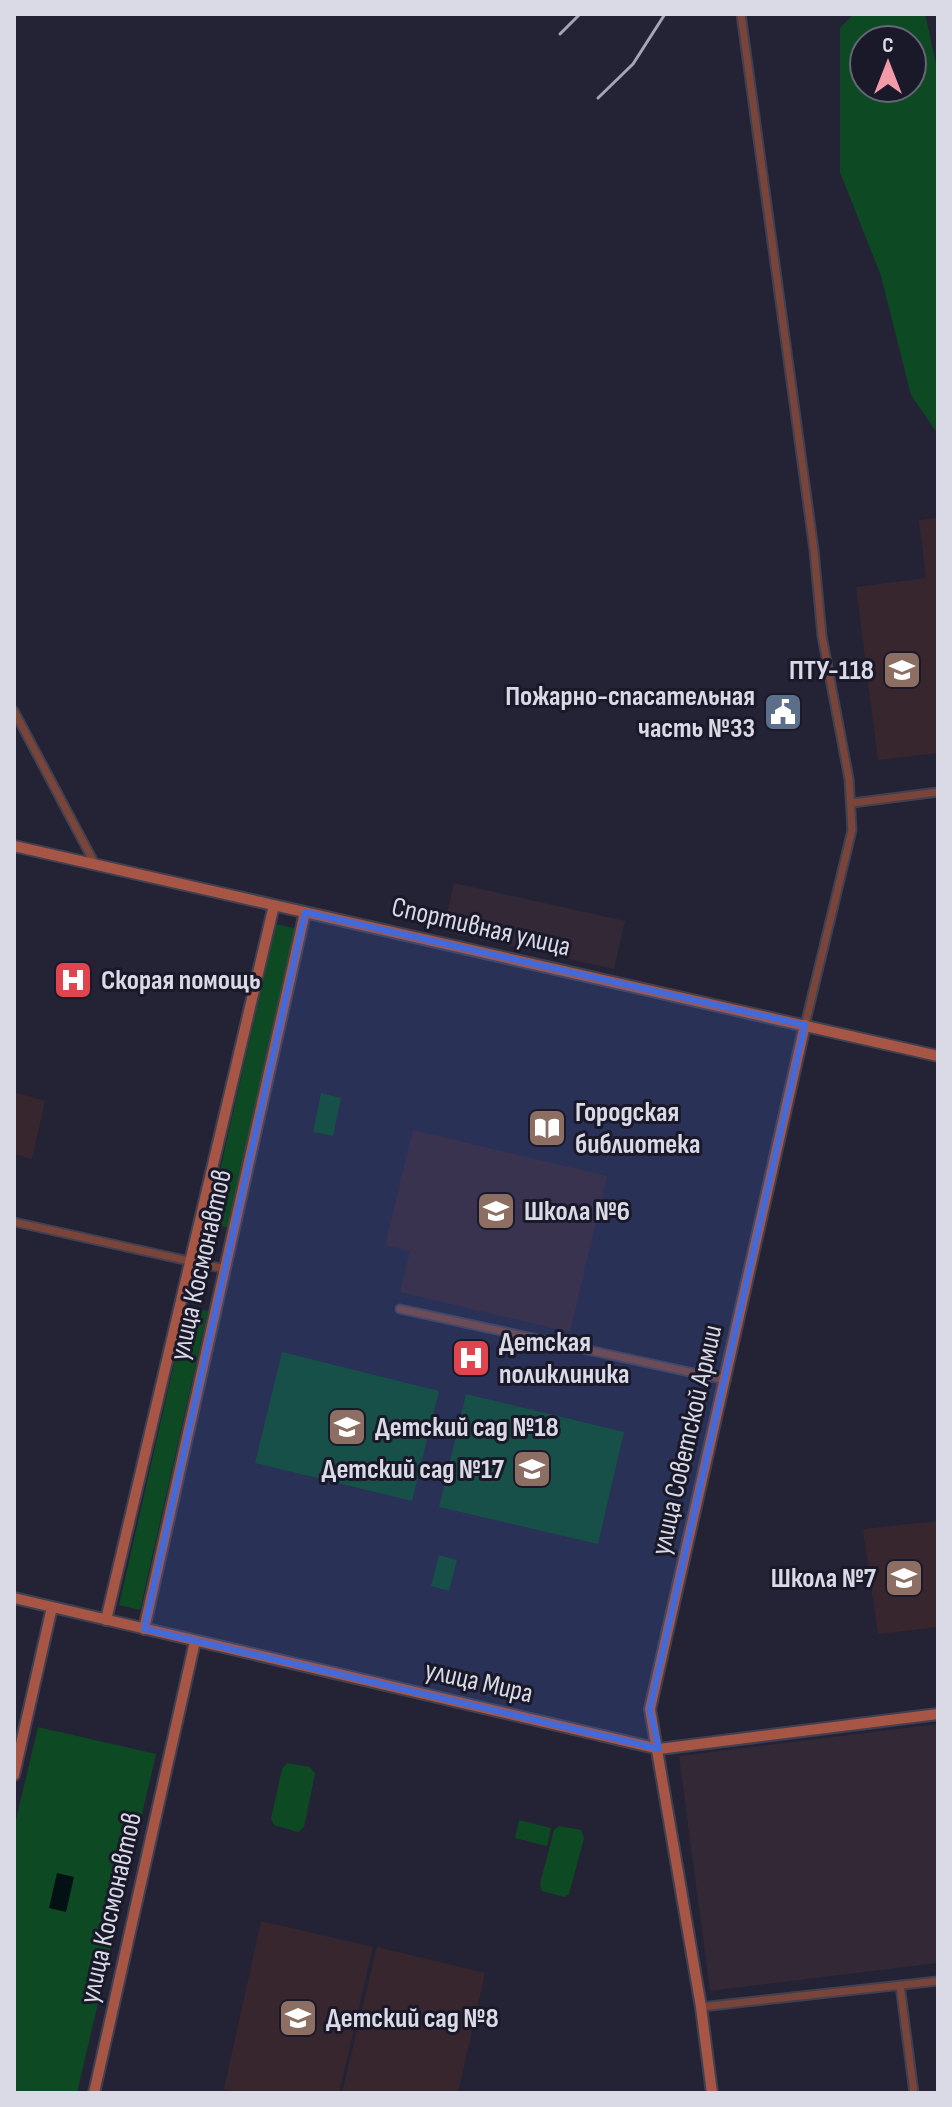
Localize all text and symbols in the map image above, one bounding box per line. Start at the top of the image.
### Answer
north arrow [848,24,928,104]
text: С [882,32,894,59]
school or university icon: ПТУ-118 [881,649,923,691]
place label: ПТУ-118 [789,654,874,687]
place label: Пожарно-спасательная часть №33 [505,680,755,745]
public building icon: Пожарно-спасательная часть №33 [762,691,804,733]
street label: Спортивная улица [388,890,574,964]
hospital icon: Скорая помощь [52,959,94,1001]
place label: Скорая помощь [101,964,261,997]
place label: Городская библиотека [575,1096,700,1161]
library icon: Городская библиотека [526,1107,568,1149]
street label: улица Космонавтов [163,1166,239,1364]
school or university icon: Школа №6 [475,1190,517,1232]
place label: Школа №6 [524,1195,630,1228]
street label: улица Советской Армии [644,1322,730,1558]
place label: Детская поликлиника [499,1326,629,1391]
hospital icon: Детская поликлиника [450,1337,492,1379]
school or university icon: Детский сад №18 [326,1406,368,1448]
place label: Детский сад №18 [375,1411,559,1444]
school or university icon: Детский сад №17 [511,1448,553,1490]
place label: Детский сад №17 [322,1453,505,1486]
school or university icon: Школа №7 [883,1557,925,1599]
place label: Школа №7 [771,1562,877,1595]
street label: улица Мира [422,1654,536,1710]
street label: улица Космонавтов [73,1809,149,2007]
school or university icon: Детский сад №8 [277,1997,319,2039]
place label: Детский сад №8 [326,2002,499,2035]

